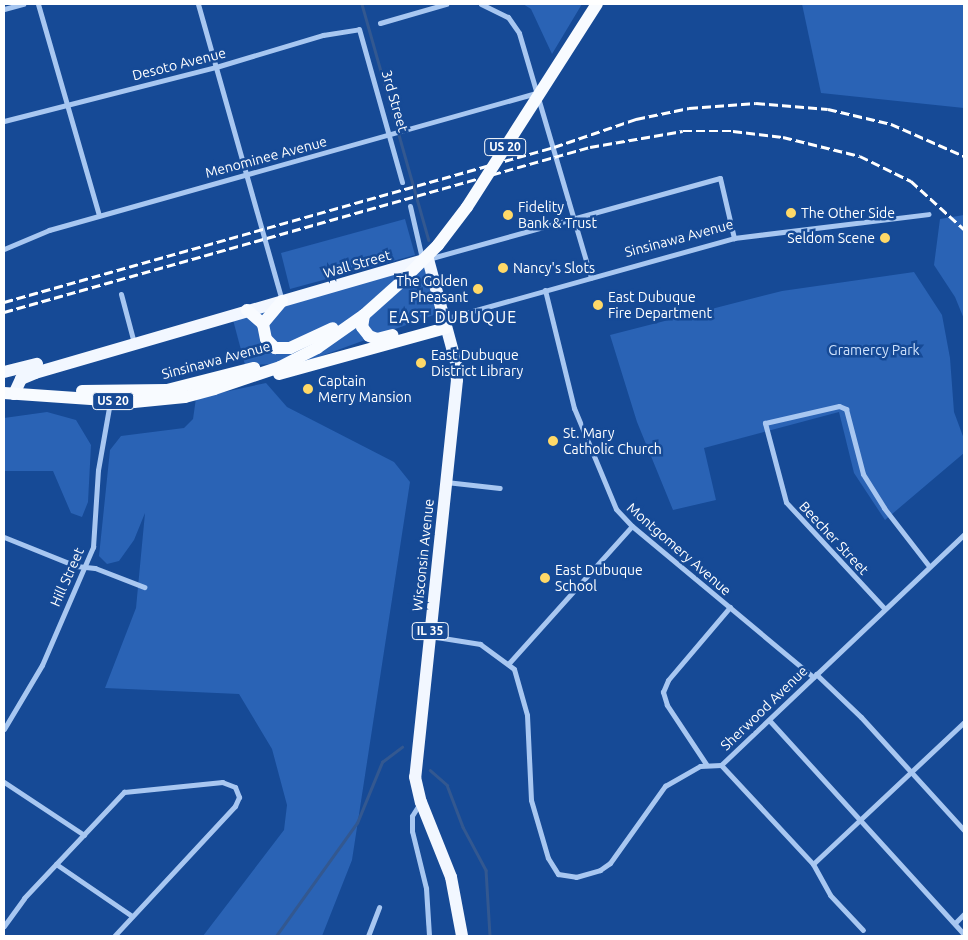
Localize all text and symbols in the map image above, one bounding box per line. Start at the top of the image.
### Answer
street label: Desoto Avenue [130,44,228,84]
street label: 3rd Street [378,68,412,134]
street label: Menominee Avenue [203,133,329,181]
road number: US 20 [484,138,526,156]
place label: Fidelity Bank & Trust [518,199,597,232]
place label: The Other Side [801,205,895,221]
marker: The Other Side [785,207,797,219]
marker: Fidelity Bank & Trust [502,209,514,221]
street label: Sinsinawa Avenue [623,215,735,261]
place label: Seldom Scene [787,230,875,246]
marker: Seldom Scene [879,232,891,244]
street label: Wall Street [321,246,393,282]
place label: Nancy's Slots [513,260,595,276]
marker: Nancy's Slots [497,262,509,274]
place label: The Golden Pheasant [396,273,468,306]
marker: The Golden Pheasant [472,283,484,295]
place label: East Dubuque Fire Department [608,289,712,322]
marker: East Dubuque Fire Department [592,299,604,311]
district label: EAST DUBUQUE [387,307,519,327]
street label: Sinsinawa Avenue [160,337,272,383]
park label: Gramercy Park [828,342,920,358]
place label: East Dubuque District Library [431,347,523,380]
marker: East Dubuque District Library [415,357,427,369]
place label: Captain Merry Mansion [318,373,412,406]
marker: Captain Merry Mansion [302,383,314,395]
road number: US 20 [92,392,134,411]
place label: St. Mary Catholic Church [563,425,662,458]
marker: St. Mary Catholic Church [547,435,559,447]
street label: Wisconsin Avenue [409,498,437,612]
street label: Beecher Street [796,498,872,578]
street label: Montgomery Avenue [623,499,735,599]
street label: Hill Street [47,545,87,609]
place label: East Dubuque School [555,562,643,594]
marker: East Dubuque School [539,572,551,584]
road number: IL 35 [411,622,449,640]
street label: Sherwood Avenue [717,662,811,754]

